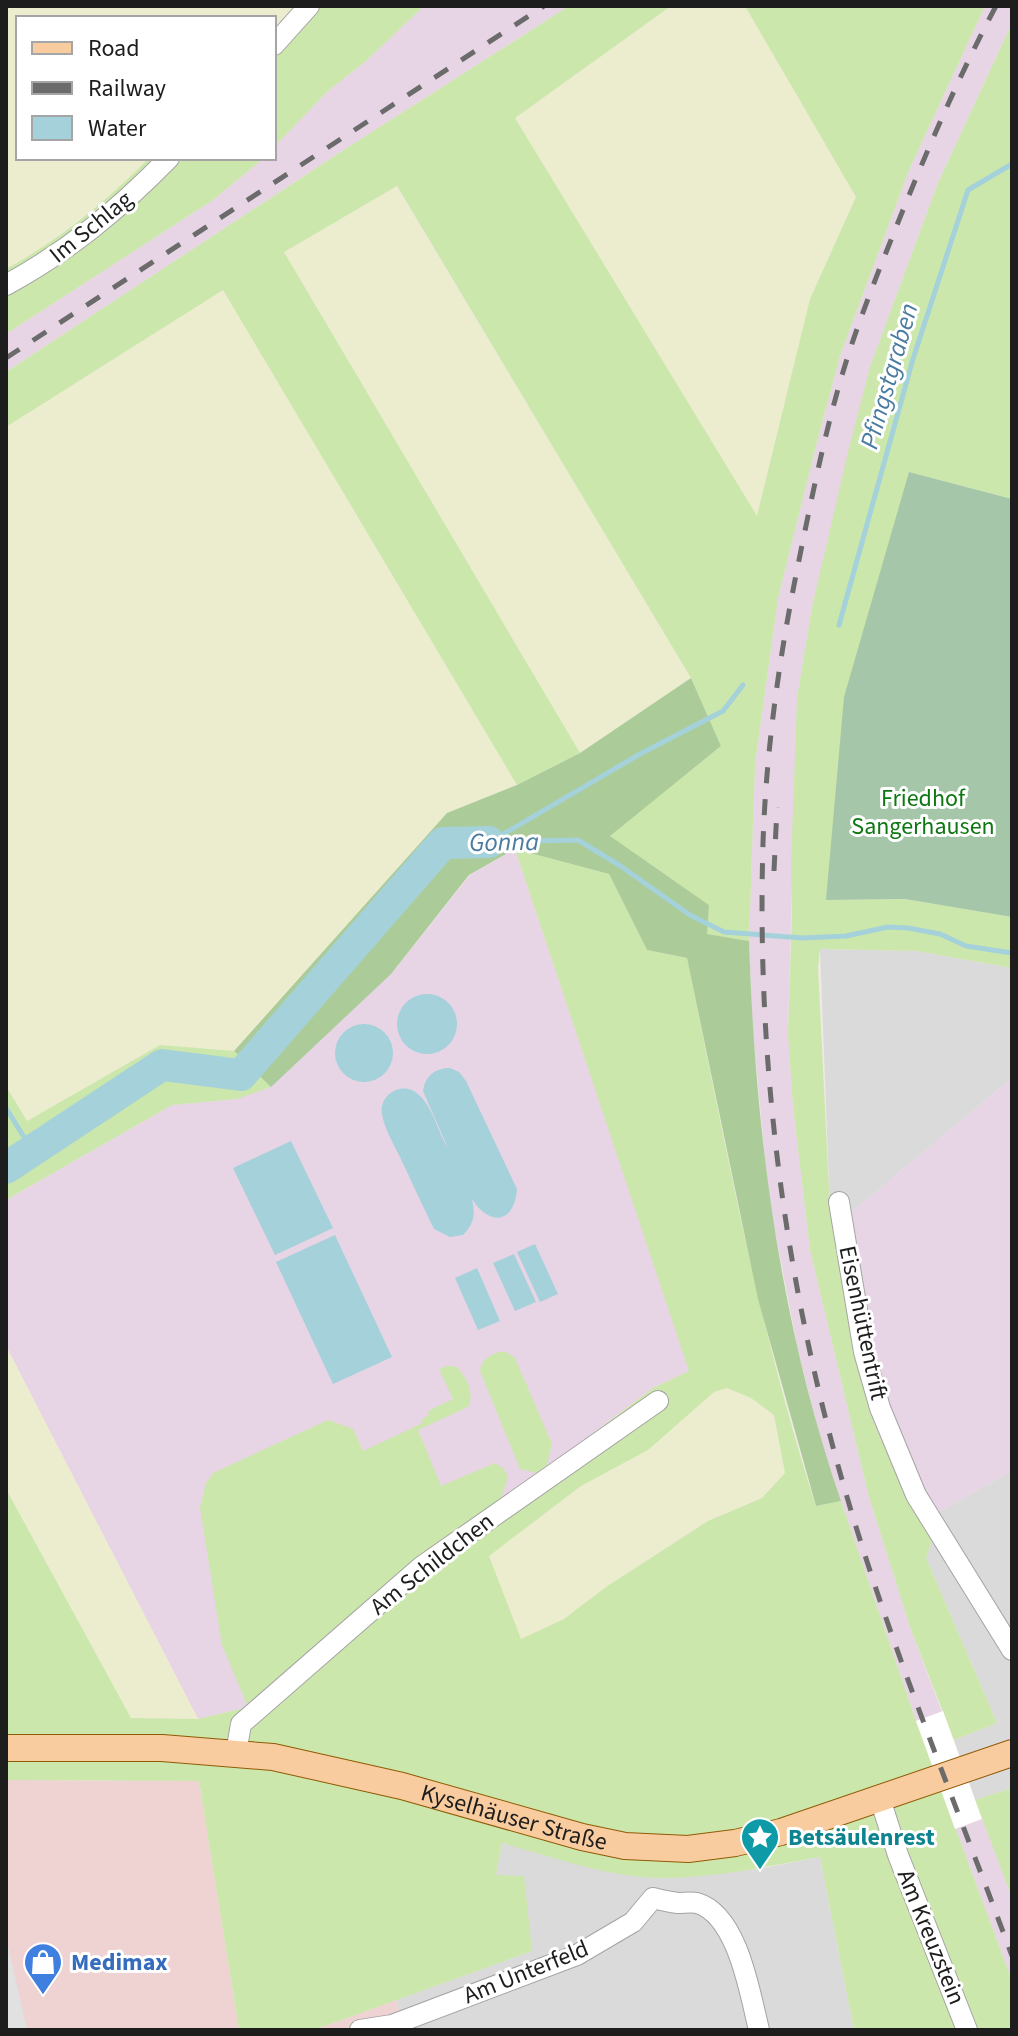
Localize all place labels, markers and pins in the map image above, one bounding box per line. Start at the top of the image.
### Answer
place icon: Betsäulenrest [739,1816,781,1871]
place label: Betsäulenrest [788,1820,935,1855]
shop icon: Medimax [22,1941,64,1996]
place label: Medimax [71,1945,168,1980]

